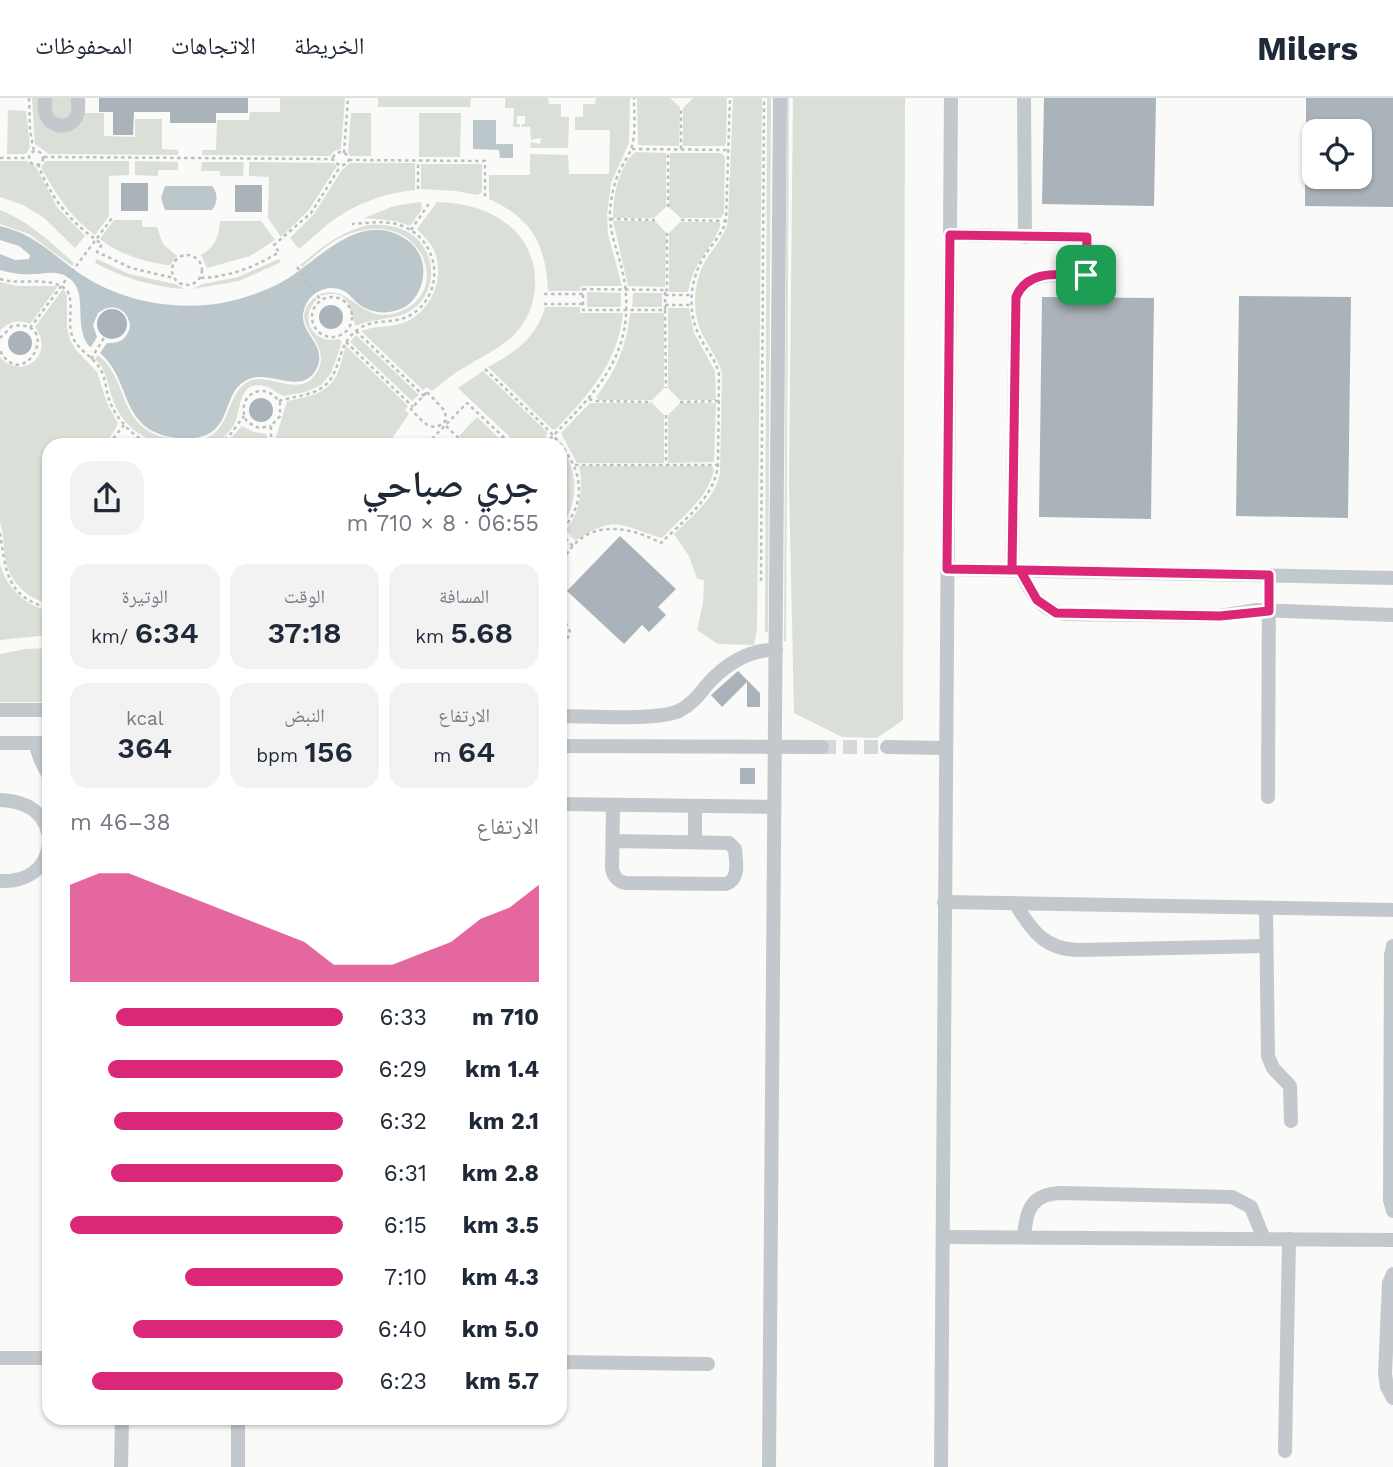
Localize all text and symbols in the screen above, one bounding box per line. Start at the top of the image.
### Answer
text: Milers [1257,29,1358,68]
text: المحفوظات [35,32,133,60]
text: الاتجاهات [171,32,256,60]
text: الخريطة [294,32,365,60]
map controls [1302,119,1372,189]
button: locate [1302,119,1372,189]
pin [1056,245,1116,305]
icon: arrive [1067,256,1105,294]
button: share [70,461,144,535]
text: جري صباحي [361,462,539,506]
text: 06:55 · 8 × 710 m [347,510,539,537]
text: الوتيرة [122,585,168,608]
text: الوقت [284,585,325,608]
text: المسافة [439,585,489,608]
text: 6:34 [135,615,199,650]
text: 37:18 [267,615,342,650]
text: 5.68 [451,615,513,650]
text: /km [91,625,135,648]
text: km [415,625,451,648]
text: النبض [284,704,325,727]
text: الارتفاع [438,704,490,727]
text: kcal [126,707,164,730]
text: 364 [117,730,172,765]
text: 156 [305,734,353,769]
text: 64 [458,734,495,769]
text: bpm [256,744,305,767]
text: m [433,744,458,767]
text: 38–46 m [70,809,171,836]
text: الارتفاع [476,813,539,840]
text: 6:33 [379,1004,427,1031]
text: 710 m [472,1004,539,1031]
text: 6:29 [379,1056,427,1083]
text: 1.4 km [465,1056,539,1083]
text: 6:32 [379,1108,427,1135]
text: 2.1 km [469,1108,539,1135]
text: 6:31 [384,1160,427,1187]
text: 2.8 km [462,1160,539,1187]
text: 6:15 [384,1212,427,1239]
text: 3.5 km [463,1212,539,1239]
text: 7:10 [384,1264,427,1291]
text: 4.3 km [461,1264,539,1291]
text: 6:40 [378,1316,427,1343]
text: 5.0 km [462,1316,539,1343]
text: 6:23 [379,1368,427,1395]
text: 5.7 km [465,1368,539,1395]

